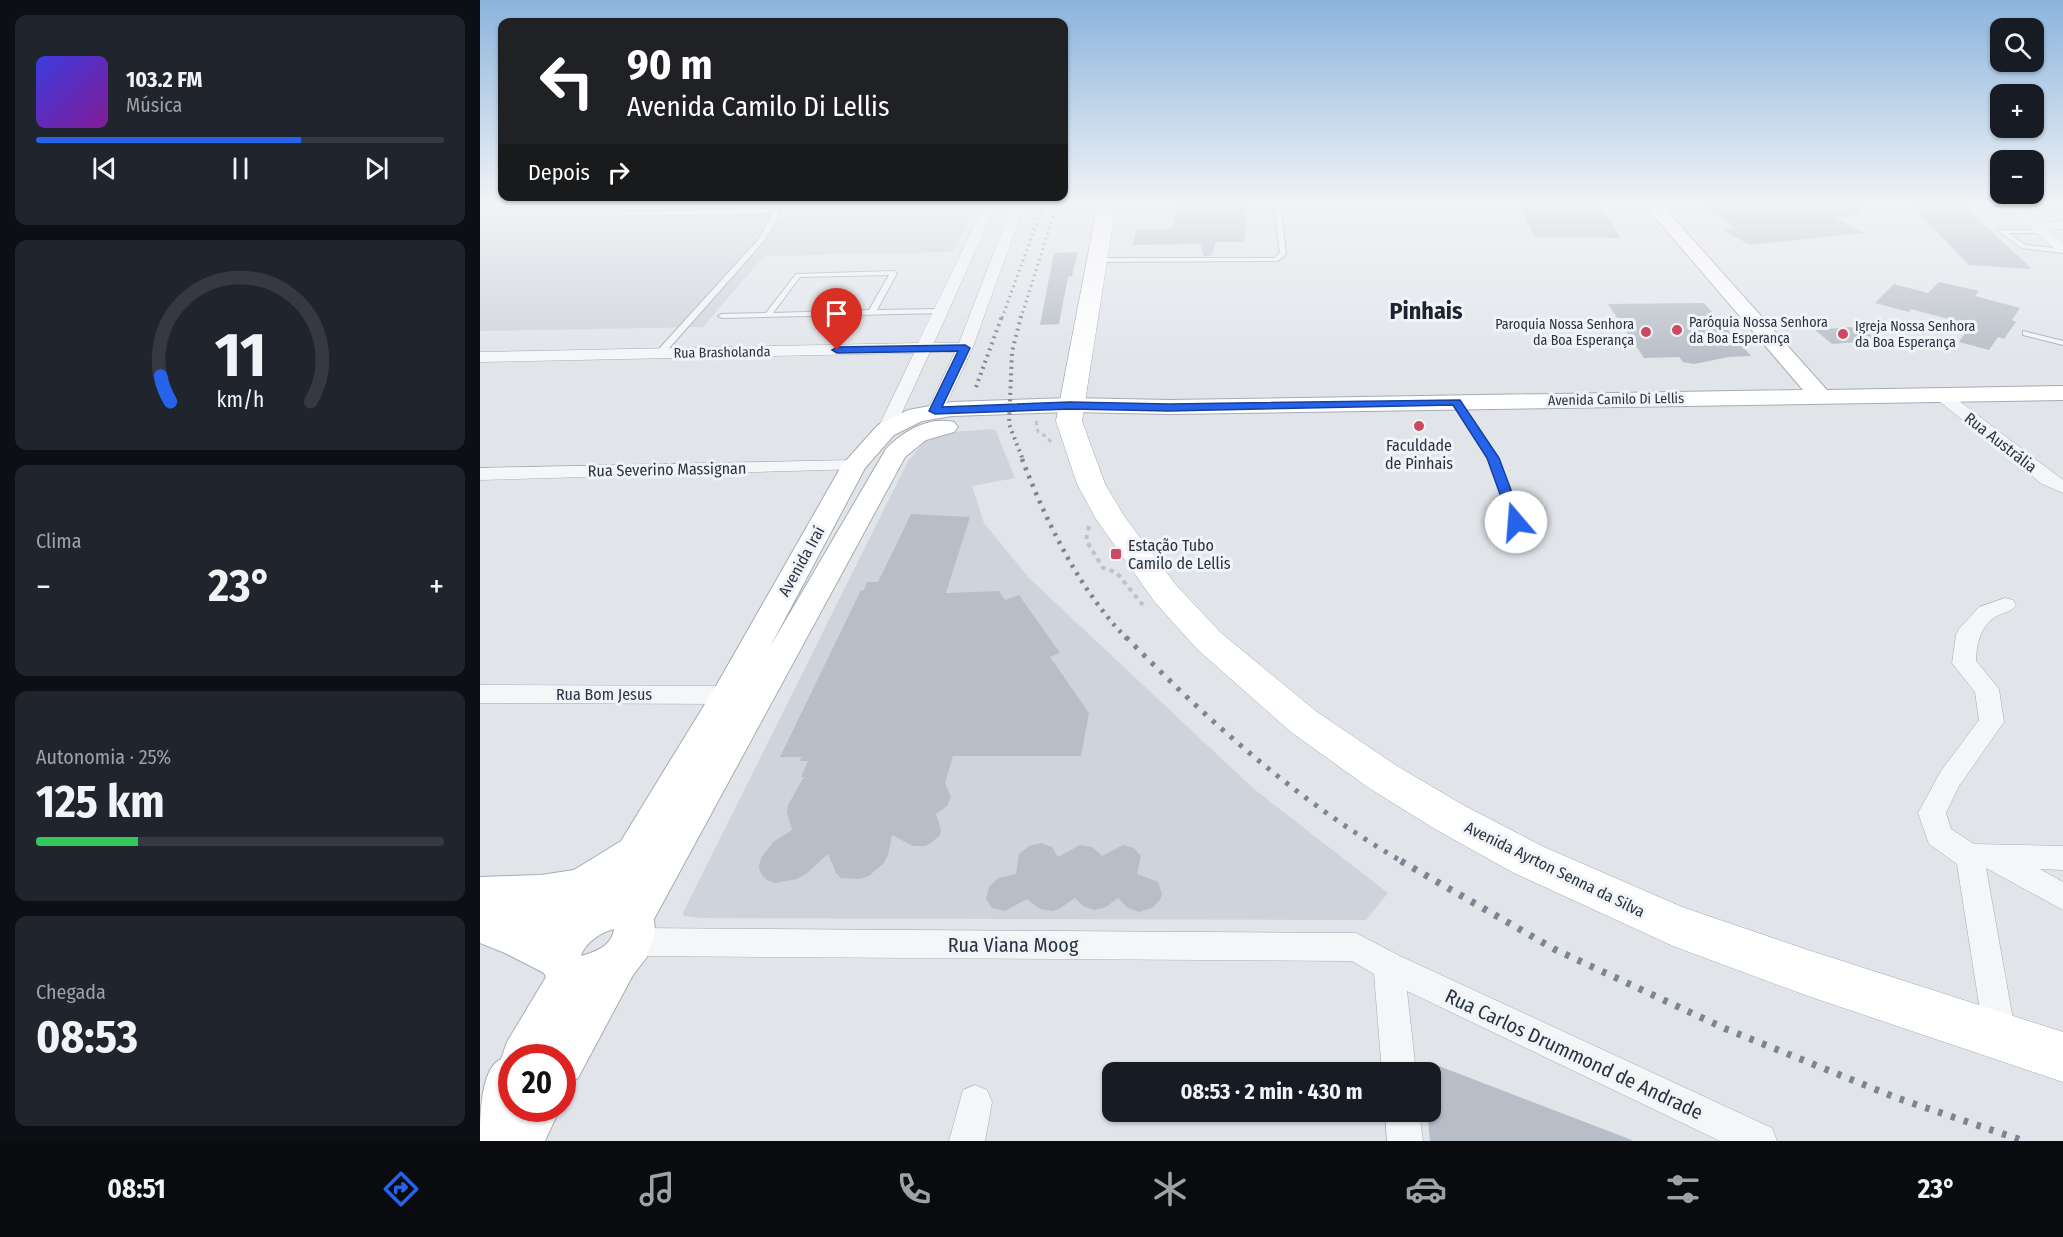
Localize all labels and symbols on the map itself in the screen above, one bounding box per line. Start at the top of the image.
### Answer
pin [811,288,862,350]
district label: Pinhais [1389,297,1463,325]
place label: Paróquia Nossa Senhora da Boa Esperança [1689,314,1828,347]
place label: Paroquia Nossa Senhora da Boa Esperança [1495,316,1634,349]
place label: Igreja Nossa Senhora da Boa Esperança [1855,318,1975,351]
marker: Paróquia Nossa Senhora da Boa Esperança [1670,323,1684,337]
marker: Paroquia Nossa Senhora da Boa Esperança [1639,325,1653,339]
marker: Igreja Nossa Senhora da Boa Esperança [1836,327,1850,341]
street label: Rua Brasholanda [673,343,771,362]
street label: Avenida Camilo Di Lellis [1548,390,1684,409]
street label: Rua Austrália [1961,408,2041,477]
marker: Faculdade de Pinhais [1412,419,1426,433]
place label: Faculdade de Pinhais [1385,436,1453,473]
street label: Rua Severino Massignan [588,459,746,480]
position arrow [1484,490,1548,554]
street label: Avenida Iraí [774,523,828,600]
place label: Estação Tubo Camilo de Lellis [1128,536,1231,573]
marker: Estação Tubo Camilo de Lellis [1109,547,1123,561]
street label: Rua Bom Jesus [556,685,652,704]
street label: Avenida Ayrton Senna da Silva [1462,818,1648,921]
street label: Rua Viana Moog [948,933,1079,957]
street label: Rua Carlos Drummond de Andrade [1441,984,1707,1124]
speed limit sign: 20 [498,1044,576,1122]

